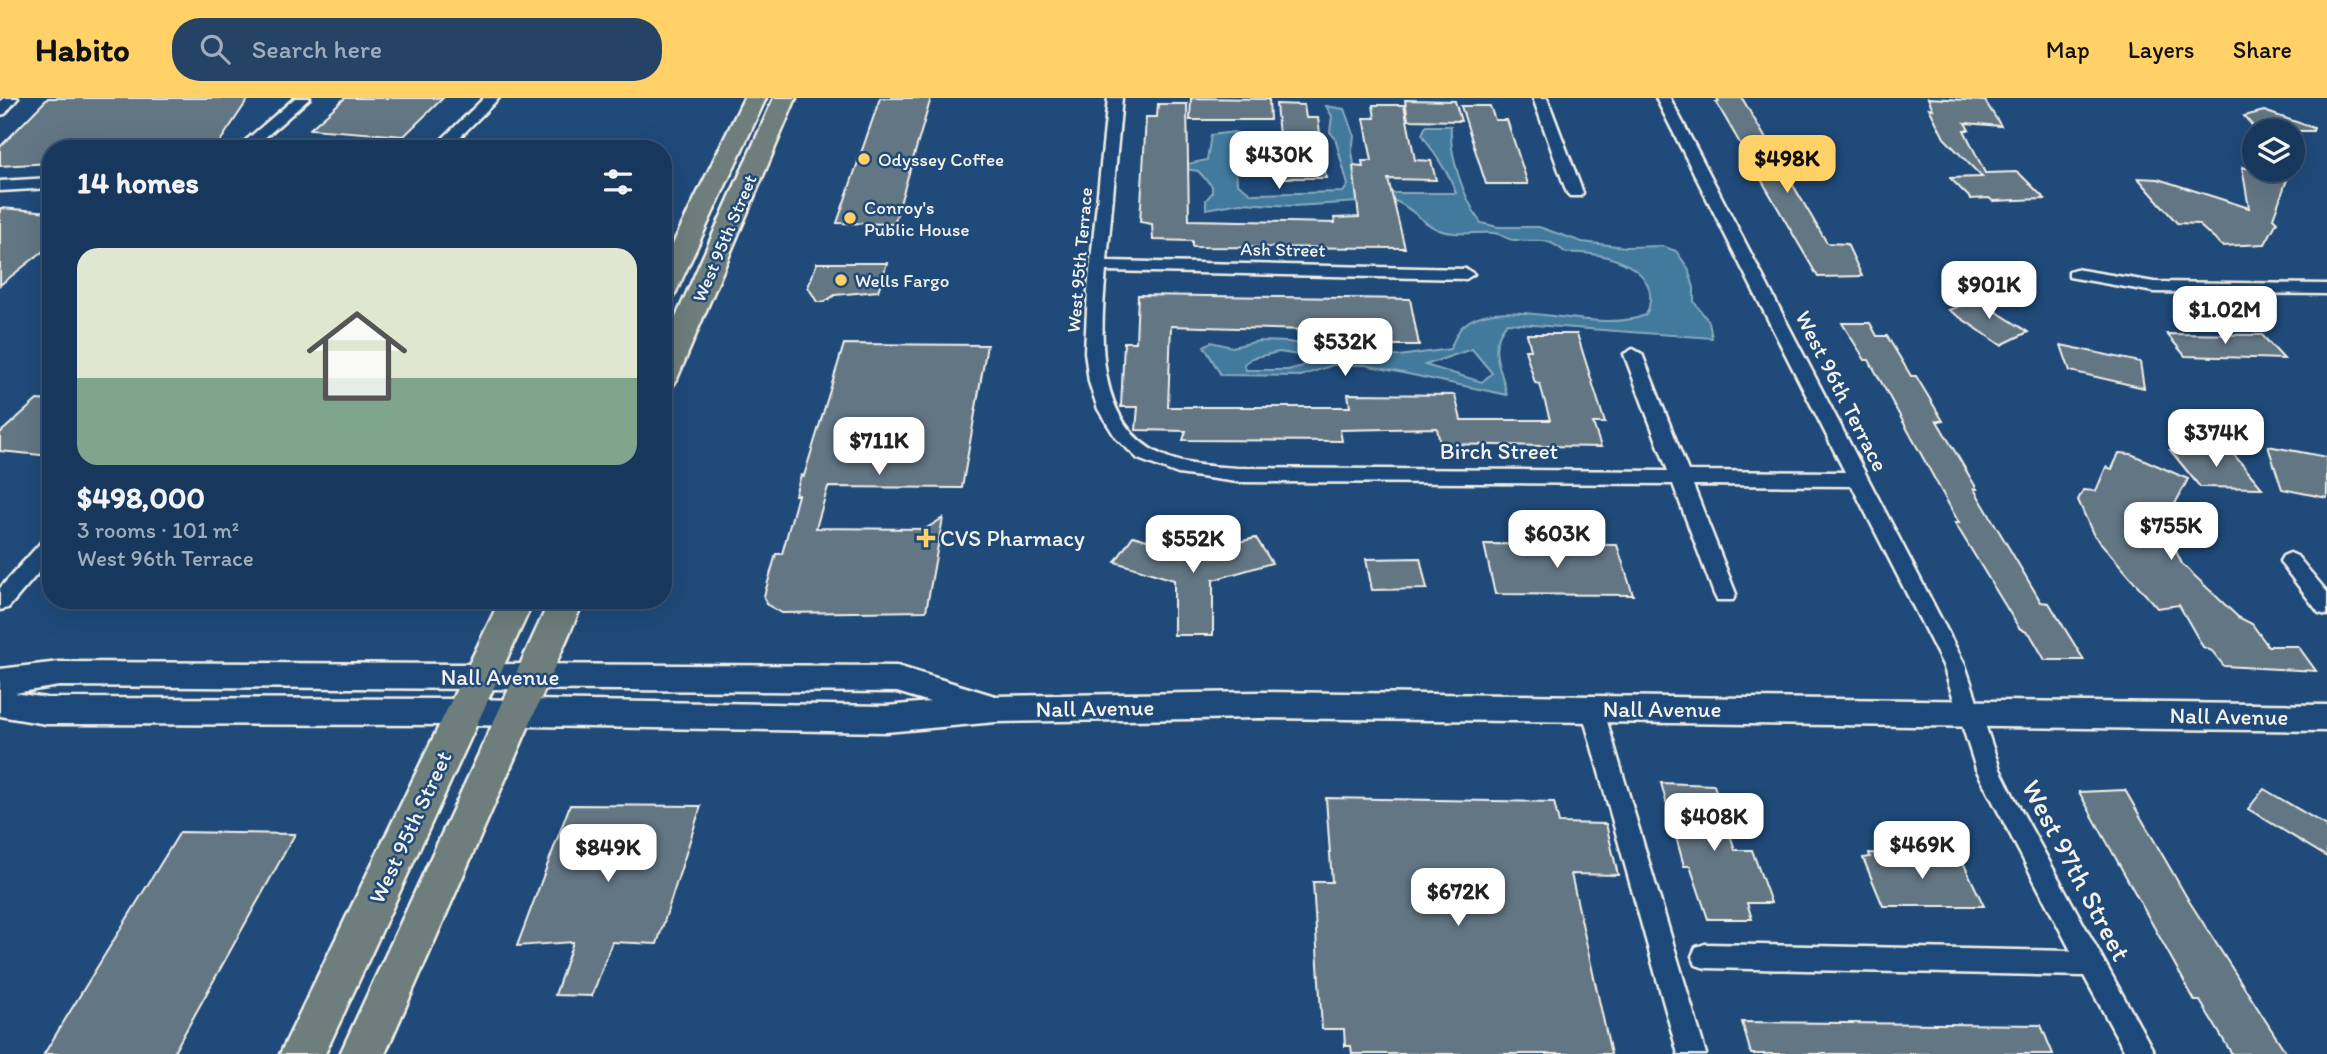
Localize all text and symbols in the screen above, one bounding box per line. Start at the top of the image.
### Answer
search box [172,18,662,81]
text: Habito [35,30,130,69]
icon: search [196,30,234,68]
text: Search here [252,33,382,65]
text: Map [2046,35,2090,64]
text: Layers [2128,35,2195,64]
text: Share [2233,35,2292,64]
map controls [2242,119,2305,182]
button: layers [2242,119,2305,182]
pin: $430K [1230,132,1328,191]
pin: $498K [1738,136,1836,195]
text: $430K [1246,140,1312,168]
text: $498K [1755,144,1819,172]
place label: Odyssey Coffee [878,148,1004,171]
marker: Odyssey Coffee [856,151,872,167]
icon: filters [599,163,637,201]
text: 14 homes [77,164,199,201]
street label: West 95th Street [687,171,762,306]
street label: West 95th Terrace [1062,186,1097,334]
place label: Conroy's Public House [864,196,969,241]
marker: Conroy's Public House [842,210,858,226]
street label: Ash Street [1240,237,1326,262]
pin: $901K [1940,262,2038,321]
place label: Wells Fargo [855,269,949,292]
text: $901K [1957,270,2021,298]
marker: Wells Fargo [833,272,849,288]
pin: $1.02M [2168,286,2282,346]
icon: home [294,293,420,419]
text: $1.02M [2189,295,2261,323]
street label: West 96th Terrace [1789,306,1895,476]
pin: $532K [1296,318,1394,378]
text: $532K [1313,327,1377,355]
pin: $374K [2167,410,2265,469]
pin: $711K [830,418,928,477]
text: $374K [2184,418,2248,446]
text: $711K [849,426,909,454]
street label: Birch Street [1440,437,1559,465]
text: $498,000 [77,479,205,516]
pin: $755K [2122,503,2220,562]
pin: $603K [1508,510,1606,570]
text: $755K [2140,511,2202,539]
text: 3 rooms · 101 m² [77,516,239,544]
pin: $552K [1144,516,1242,575]
text: $603K [1524,519,1590,547]
place label: CVS Pharmacy [940,524,1085,552]
text: $552K [1162,524,1224,552]
marker: CVS Pharmacy [918,530,934,546]
text: West 96th Terrace [77,544,254,572]
street label: Nall Avenue [441,663,559,691]
street label: Nall Avenue [1035,693,1155,723]
street label: Nall Avenue [1603,695,1721,723]
street label: Nall Avenue [2169,701,2289,731]
street label: West 95th Street [362,746,458,908]
street label: West 97th Street [2015,773,2139,967]
pin: $408K [1665,794,1763,853]
text: $408K [1681,802,1747,830]
pin: $469K [1873,822,1971,881]
pin: $849K [559,824,657,884]
text: $469K [1890,830,1954,858]
text: $849K [576,833,640,861]
pin: $672K [1409,868,1507,928]
text: $672K [1427,877,1489,905]

